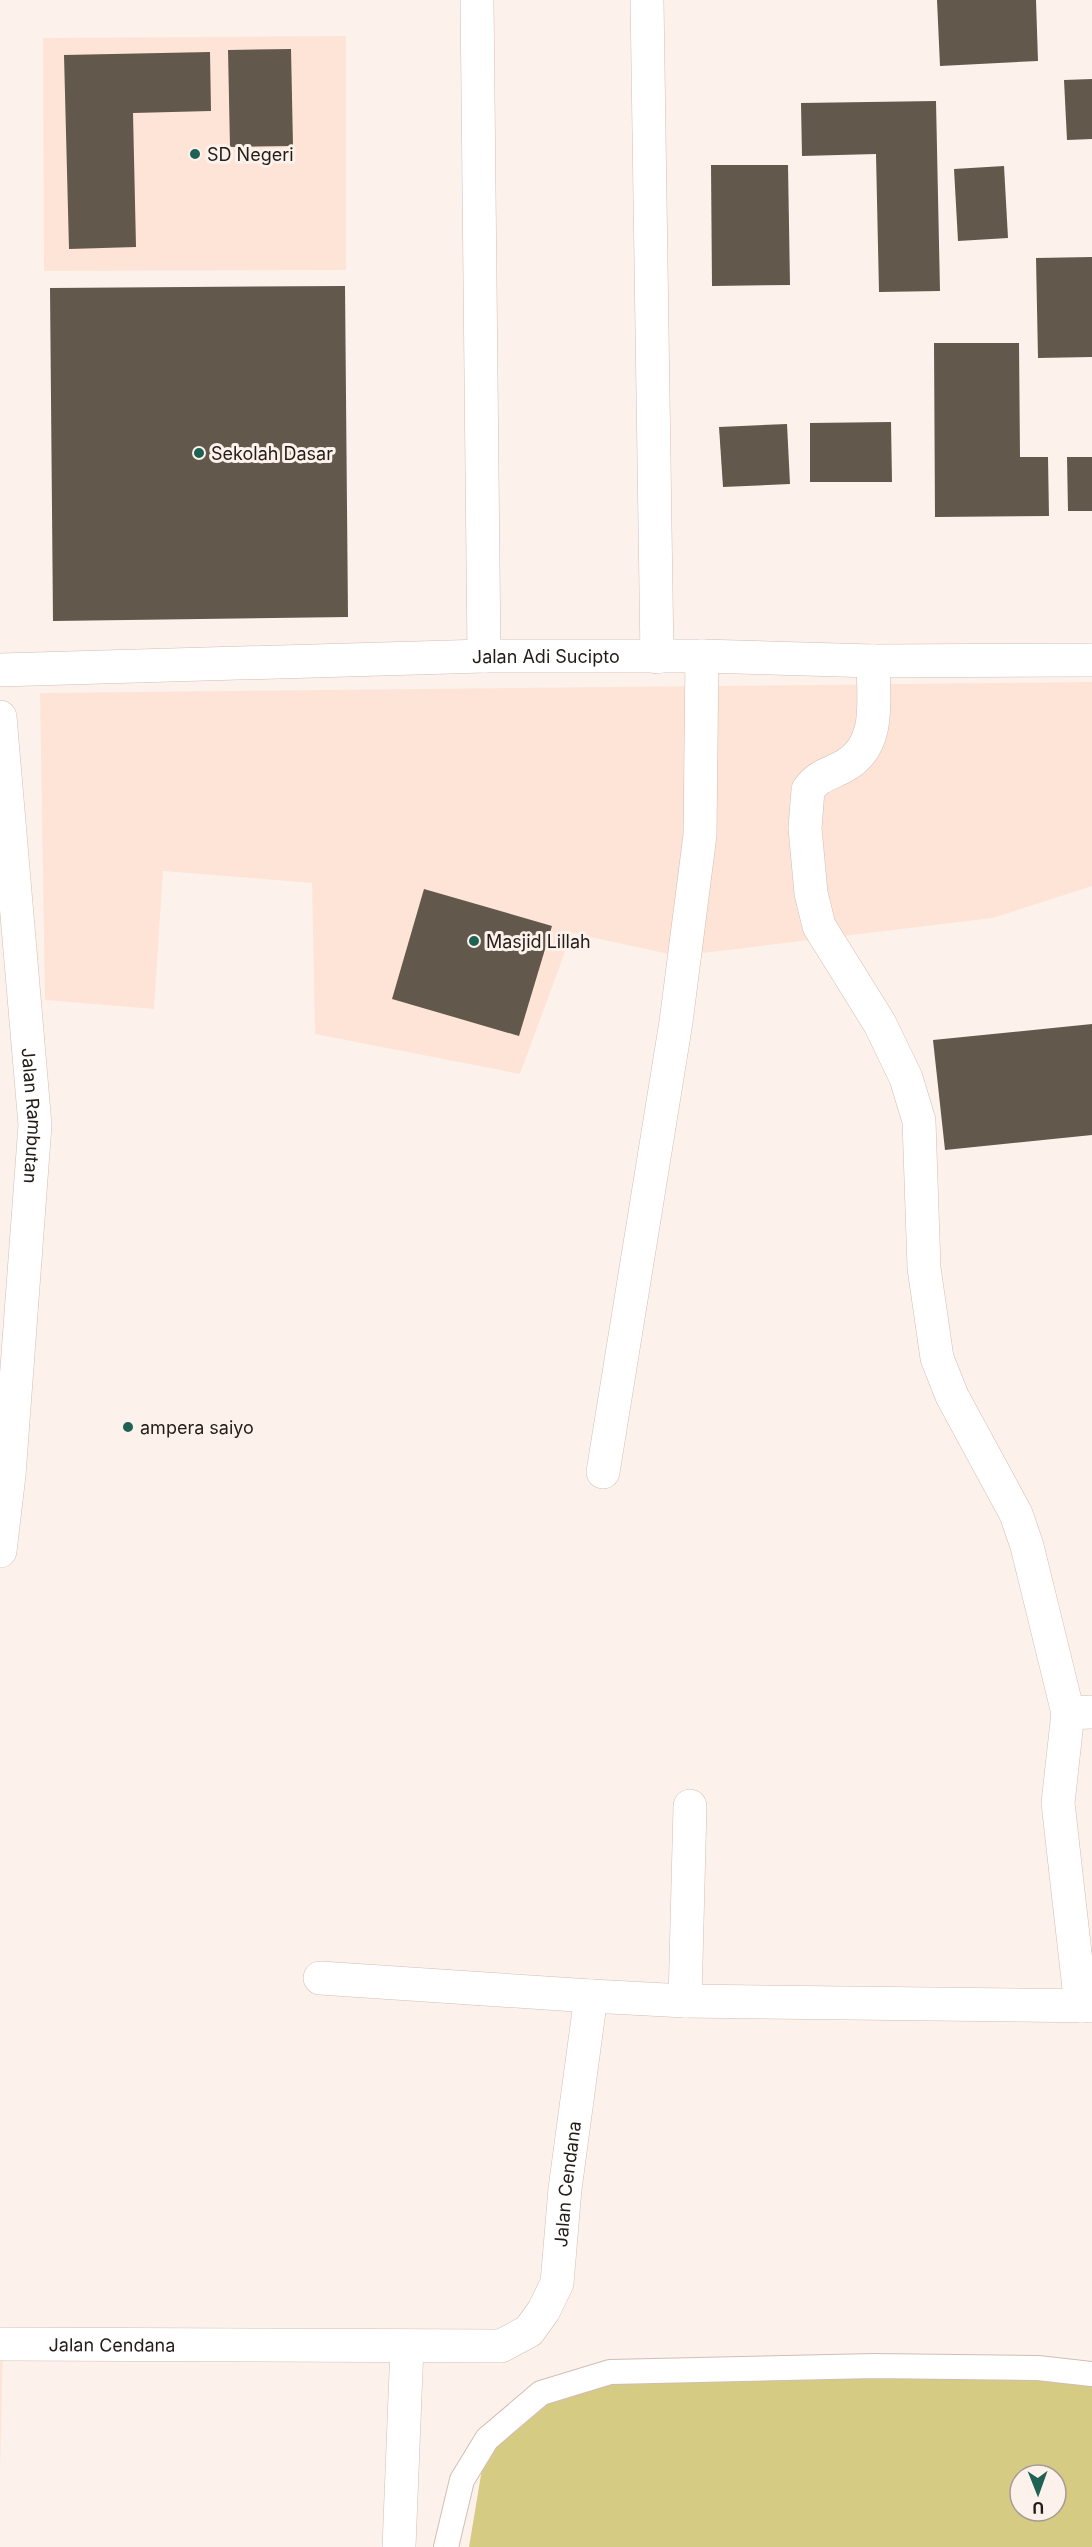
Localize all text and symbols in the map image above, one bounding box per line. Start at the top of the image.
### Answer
place label: SD Negeri [207,144,294,165]
marker: SD Negeri [188,147,202,161]
place label: Sekolah Dasar [211,443,333,464]
marker: Sekolah Dasar [192,446,206,460]
street label: Jalan Adi Sucipto [472,646,620,667]
place label: Masjid Lillah [486,931,591,952]
marker: Masjid Lillah [467,934,481,948]
street label: Jalan Rambutan [18,1047,46,1184]
place label: ampera saiyo [140,1417,254,1438]
marker: ampera saiyo [121,1420,135,1434]
street label: Jalan Cendana [550,2120,585,2248]
street label: Jalan Cendana [49,2334,175,2355]
north arrow [1008,2463,1068,2523]
text: U [1032,2498,1044,2518]

